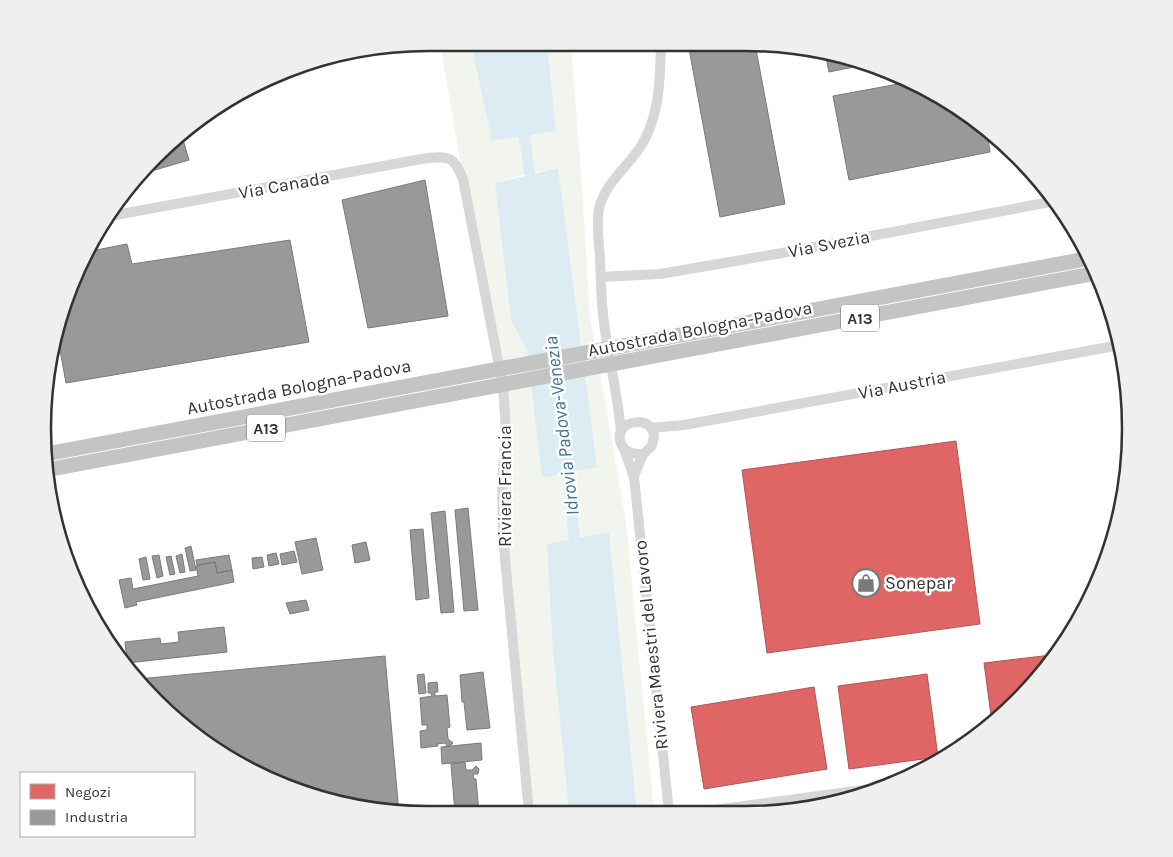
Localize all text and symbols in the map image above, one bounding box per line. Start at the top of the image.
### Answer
street label: Via Canada [237,166,331,204]
street label: Via Svezia [786,225,872,263]
street label: Autostrada Bologna-Padova [586,296,814,362]
road number: A13 [841,304,879,332]
water label: Idrovia Padova-Venezia [540,335,584,517]
street label: Autostrada Bologna-Padova [185,354,413,420]
street label: Via Austria [856,366,948,404]
road number: A13 [247,414,285,442]
street label: Riviera Francia [494,425,516,547]
street label: Riviera Maestri del Lavoro [629,539,673,751]
shop icon: Sonepar [851,568,881,598]
place label: Sonepar [885,572,953,594]
legend [20,772,195,837]
text: Negozi [65,783,111,801]
text: Industria [65,808,128,826]

